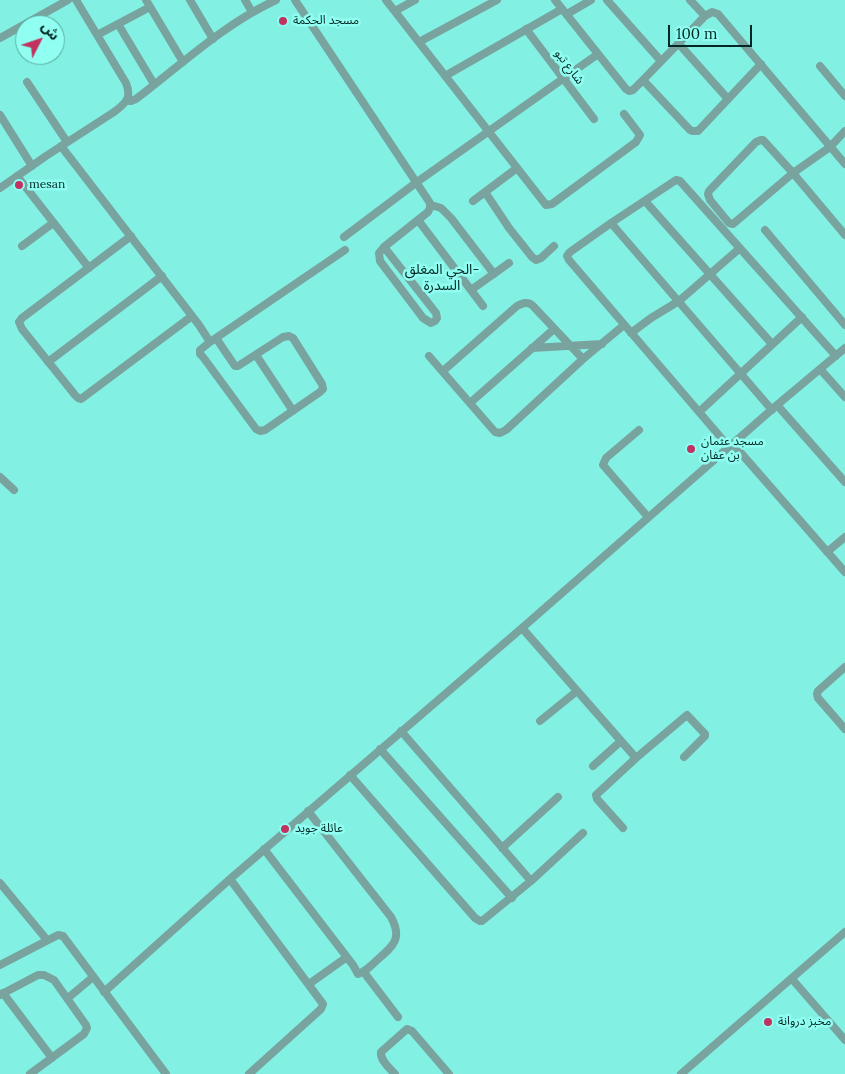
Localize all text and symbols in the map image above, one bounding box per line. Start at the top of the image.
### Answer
place label: مسجد الحكمة [293,14,359,28]
north arrow [15,15,65,65]
marker: مسجد الحكمة [277,15,289,27]
scale bar [670,15,754,47]
text: ش [37,18,64,44]
text: 100 m [676,24,717,43]
street label: شارع تبو [551,47,587,87]
place label: mesan [29,178,65,192]
marker: mesan [13,179,25,191]
district label: الحي المغلق- السدرة [405,262,479,294]
place label: مسجد عثمان بن عفان [701,435,764,463]
marker: مسجد عثمان بن عفان [685,443,697,455]
place label: عائلة جويد [295,822,343,836]
marker: عائلة جويد [279,823,291,835]
place label: مخبز دروانة [778,1015,831,1029]
marker: مخبز دروانة [762,1016,774,1028]

